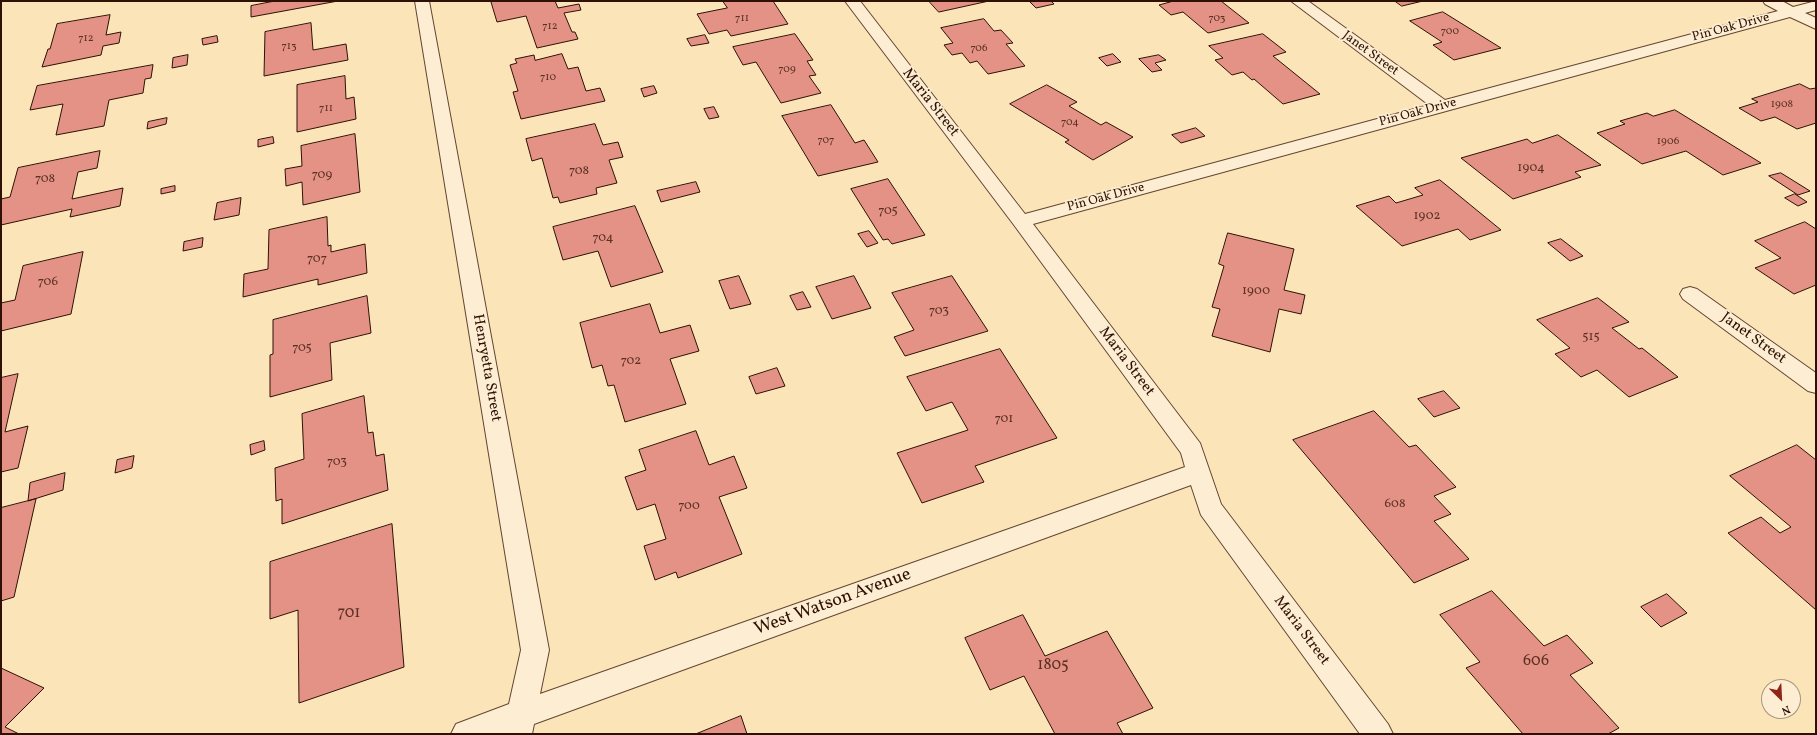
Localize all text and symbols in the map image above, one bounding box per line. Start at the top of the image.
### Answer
street label: Pin Oak Drive [1691,10,1771,46]
house number: 711 [735,12,749,26]
house number: 703 [1209,12,1225,26]
house number: 712 [542,20,558,34]
house number: 700 [1441,25,1459,39]
street label: Janet Street [1339,28,1401,80]
house number: 712 [78,32,94,46]
house number: 713 [281,40,297,54]
house number: 706 [970,42,988,56]
house number: 709 [778,63,796,77]
street label: Maria Street [898,65,962,141]
house number: 710 [540,71,556,85]
street label: Pin Oak Drive [1378,95,1458,131]
house number: 1908 [1771,98,1793,112]
house number: 711 [319,102,333,116]
house number: 704 [1061,116,1079,130]
house number: 707 [818,134,834,148]
house number: 1906 [1657,135,1679,149]
house number: 1904 [1517,161,1545,177]
house number: 708 [569,164,589,180]
house number: 709 [312,168,332,184]
house number: 708 [35,172,55,188]
street label: Pin Oak Drive [1066,180,1146,216]
house number: 705 [878,204,898,220]
house number: 1902 [1414,209,1440,225]
house number: 704 [592,231,614,247]
house number: 707 [307,252,327,268]
house number: 706 [38,275,58,291]
house number: 1900 [1242,284,1270,300]
house number: 703 [929,304,949,320]
street label: Janet Street [1717,309,1789,369]
street label: Henryetta Street [468,313,504,423]
street label: Maria Street [1094,324,1158,400]
house number: 515 [1582,330,1600,346]
house number: 705 [292,341,312,357]
house number: 702 [621,354,641,370]
house number: 701 [995,412,1013,428]
house number: 703 [327,455,347,471]
house number: 608 [1385,497,1405,513]
house number: 700 [678,499,700,515]
street label: West Watson Avenue [752,565,914,641]
street label: Maria Street [1269,593,1333,669]
house number: 701 [338,604,360,624]
house number: 606 [1523,652,1549,672]
house number: 1805 [1037,656,1069,676]
north arrow [1761,679,1801,719]
text: N [1779,701,1792,718]

